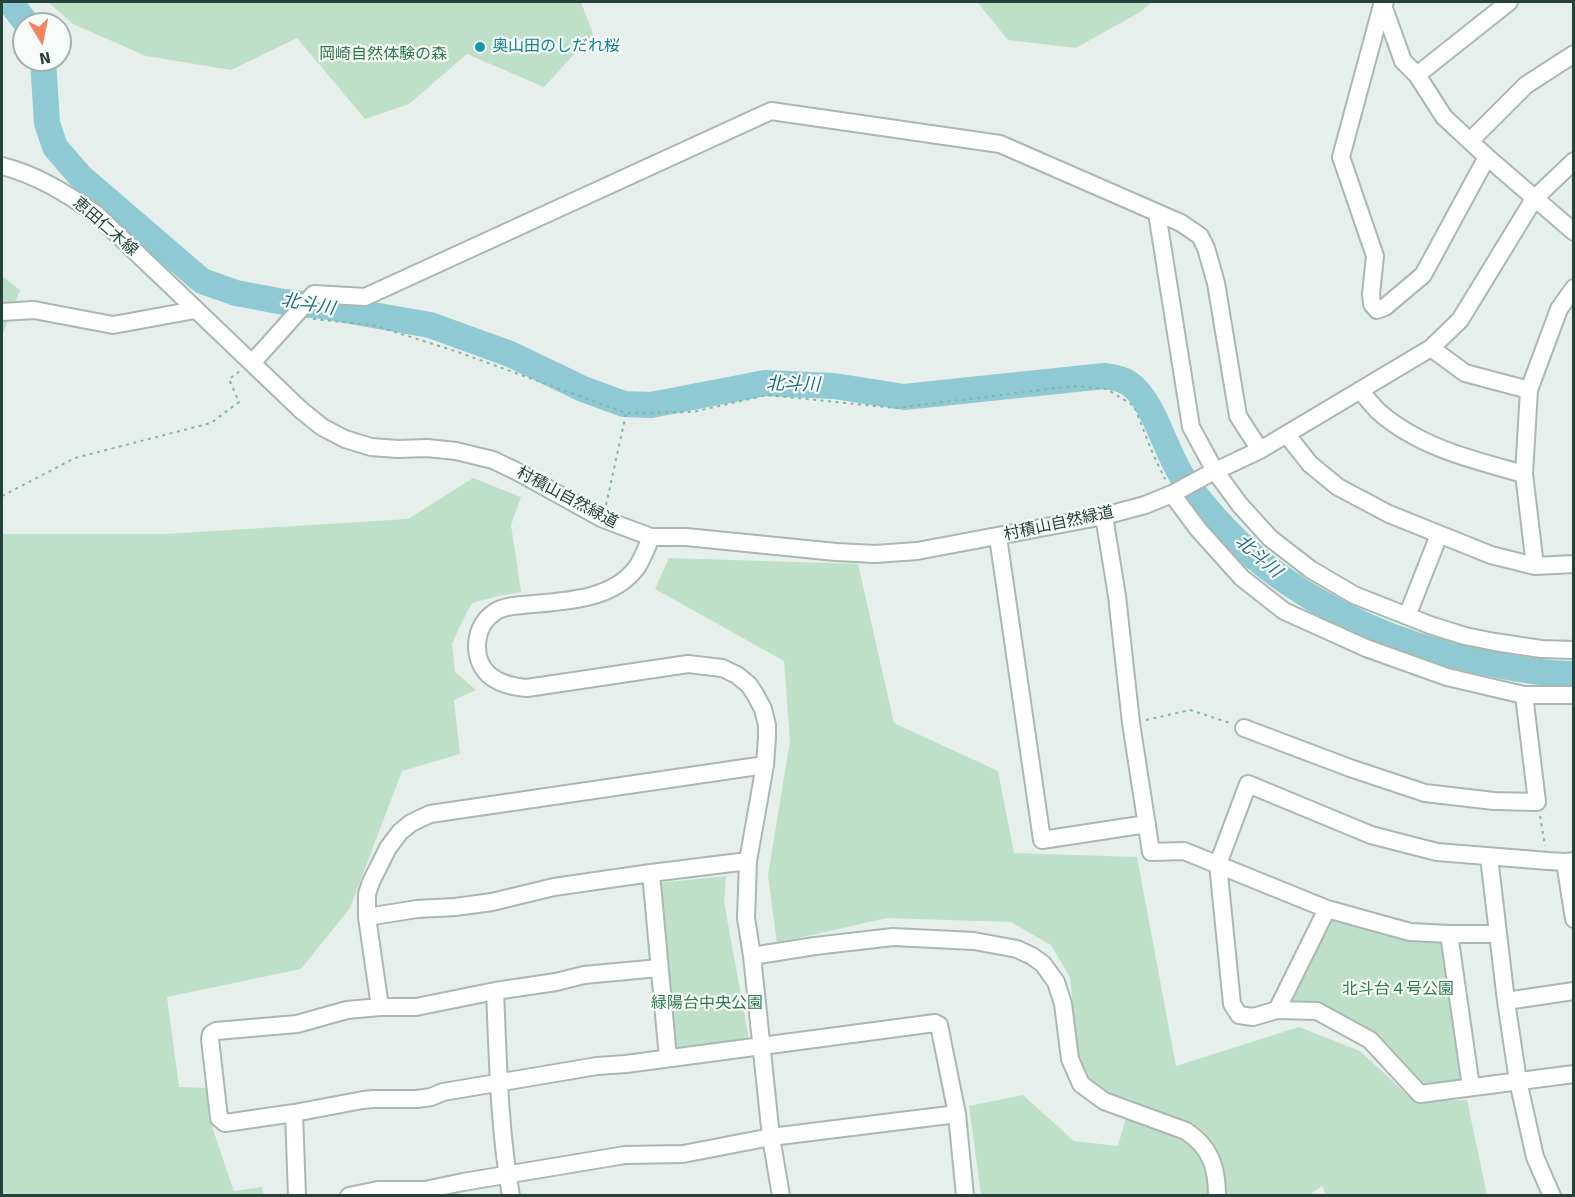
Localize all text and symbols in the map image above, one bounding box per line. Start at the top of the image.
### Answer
north arrow [12,12,72,72]
place label: 奥山田のしだれ桜 [492,37,620,57]
marker: 奥山田のしだれ桜 [473,40,487,54]
park label: 岡崎自然体験の森 [319,45,447,65]
text: N [38,47,52,69]
street label: 恵田仁木線 [69,194,141,260]
water label: 北斗川 [280,290,336,320]
water label: 北斗川 [766,374,820,396]
street label: 村積山自然緑道 [513,463,621,533]
street label: 村積山自然緑道 [1002,503,1116,545]
water label: 北斗川 [1231,531,1285,583]
park label: 北斗台４号公園 [1342,980,1454,1000]
park label: 緑陽台中央公園 [651,994,763,1014]

